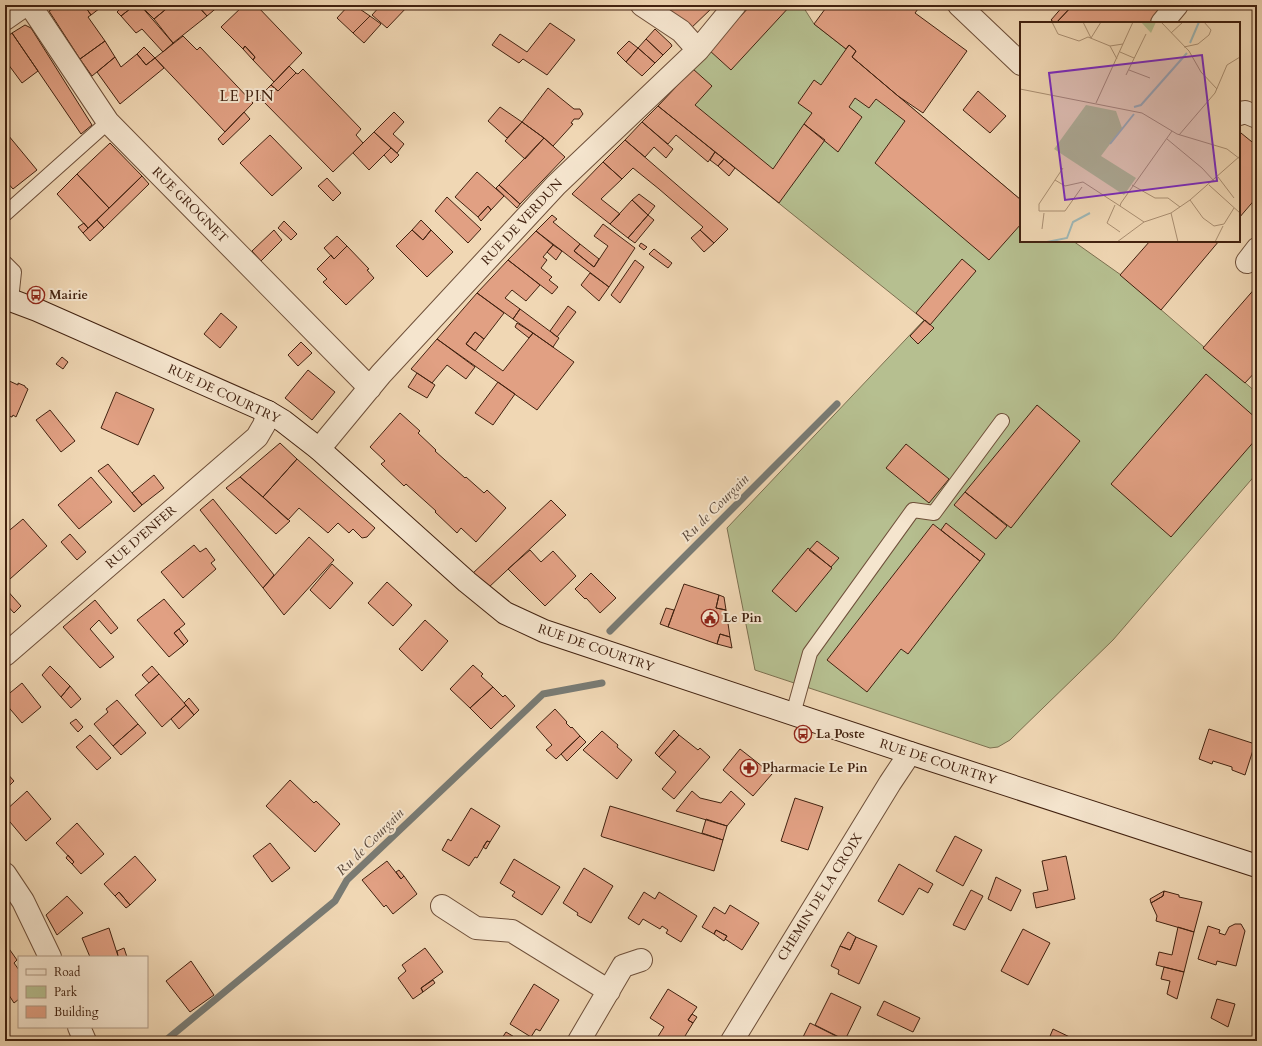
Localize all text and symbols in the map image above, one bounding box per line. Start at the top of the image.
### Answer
inset map [1020,22,1240,242]
district label: LE PIN [219,86,275,106]
street label: RUE GROGNET [148,163,232,247]
street label: RUE DE VERDUN [477,175,567,269]
bus stop icon: Mairie [26,285,46,305]
place label: Mairie [49,286,88,304]
street label: RUE DE COURTRY [165,360,283,428]
water label: Ru de Courgain [677,470,753,546]
street label: RUE D'ENFER [102,501,180,573]
public building icon: Le Pin [700,608,720,628]
place label: Le Pin [723,609,763,627]
street label: RUE DE COURTRY [535,620,657,677]
bus stop icon: La Poste [793,724,813,744]
place label: La Poste [816,725,865,743]
street label: RUE DE COURTRY [877,735,999,790]
pharmacy icon: Pharmacie Le Pin [739,758,759,778]
place label: Pharmacie Le Pin [762,759,868,777]
water label: Ru de Courgain [332,804,408,880]
street label: CHEMIN DE LA CROIX [773,829,867,964]
legend [18,956,148,1028]
text: Road [54,964,81,980]
text: Park [54,984,78,1000]
text: Building [54,1004,99,1020]

